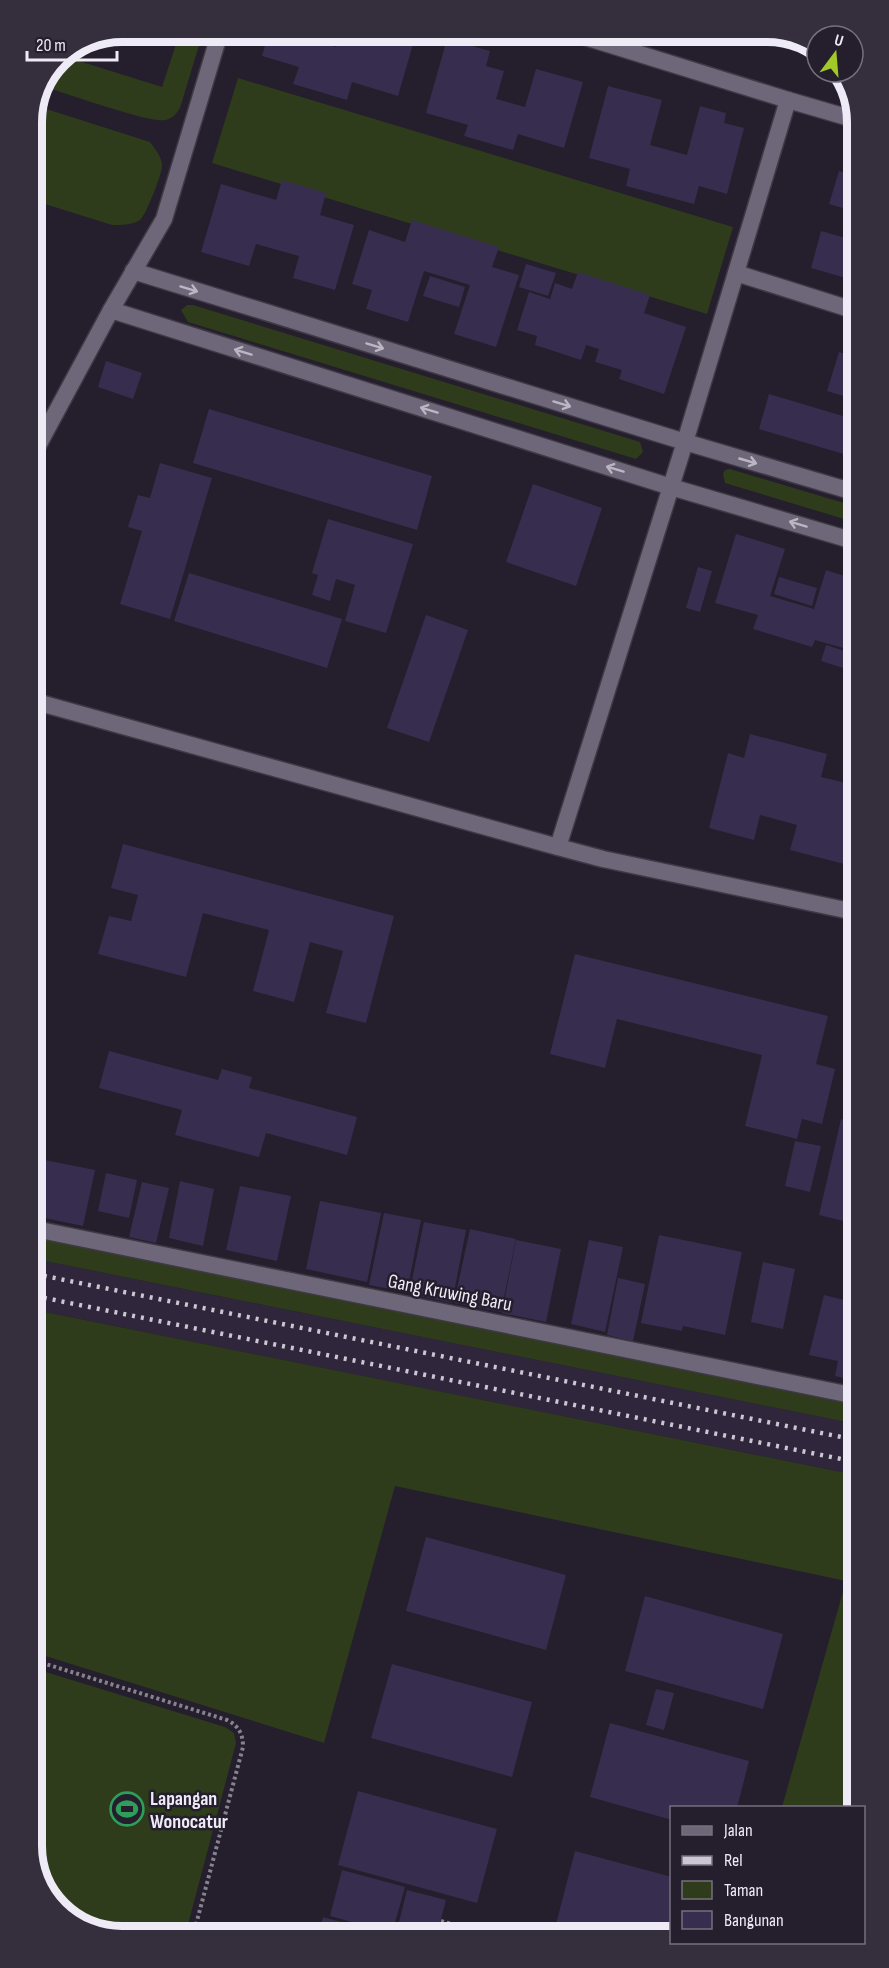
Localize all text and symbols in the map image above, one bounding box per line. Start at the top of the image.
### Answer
scale bar [27,24,117,62]
north arrow [805,24,865,84]
text: U [832,31,845,51]
text: 20 m [36,35,66,56]
one-way arrow [179,284,198,295]
one-way arrow [365,341,384,352]
one-way arrow [234,346,253,357]
one-way arrow [552,399,571,410]
one-way arrow [420,404,439,415]
one-way arrow [738,456,757,467]
one-way arrow [606,463,625,474]
one-way arrow [789,518,808,529]
street label: Gang Kruwing Baru [386,1269,514,1317]
place label: Lapangan Wonocatur [150,1787,228,1834]
sports icon: Lapangan Wonocatur [109,1791,145,1827]
legend [670,1806,865,1944]
text: Jalan [723,1820,753,1841]
text: Rel [724,1850,743,1871]
text: Taman [724,1880,763,1901]
text: Bangunan [724,1910,784,1931]

